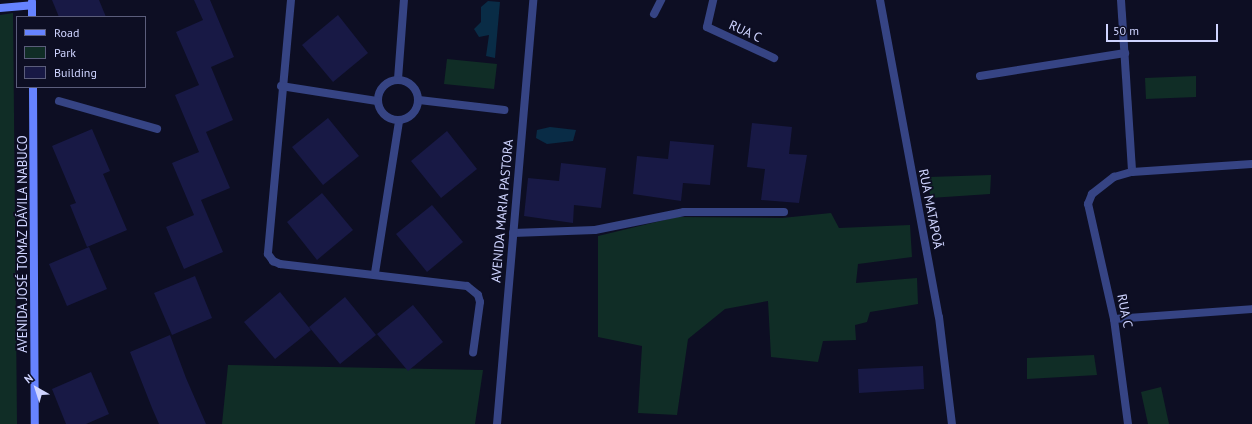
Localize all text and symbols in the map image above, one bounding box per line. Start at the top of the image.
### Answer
legend [16,16,146,88]
scale bar [1108,16,1220,42]
street label: RUA C [726,18,764,46]
text: 50 m [1113,23,1139,38]
text: Road [54,25,79,40]
text: Park [54,45,76,60]
text: Building [54,65,97,80]
street label: AVENIDA JOSÉ TOMAZ DÁVILA NABUCO [15,134,31,354]
street label: AVENIDA MARIA PASTORA [489,138,517,284]
street label: RUA MATAPOÃ [915,168,945,250]
street label: RUA C [1113,292,1135,330]
north arrow [16,368,56,408]
text: N [21,371,36,386]

